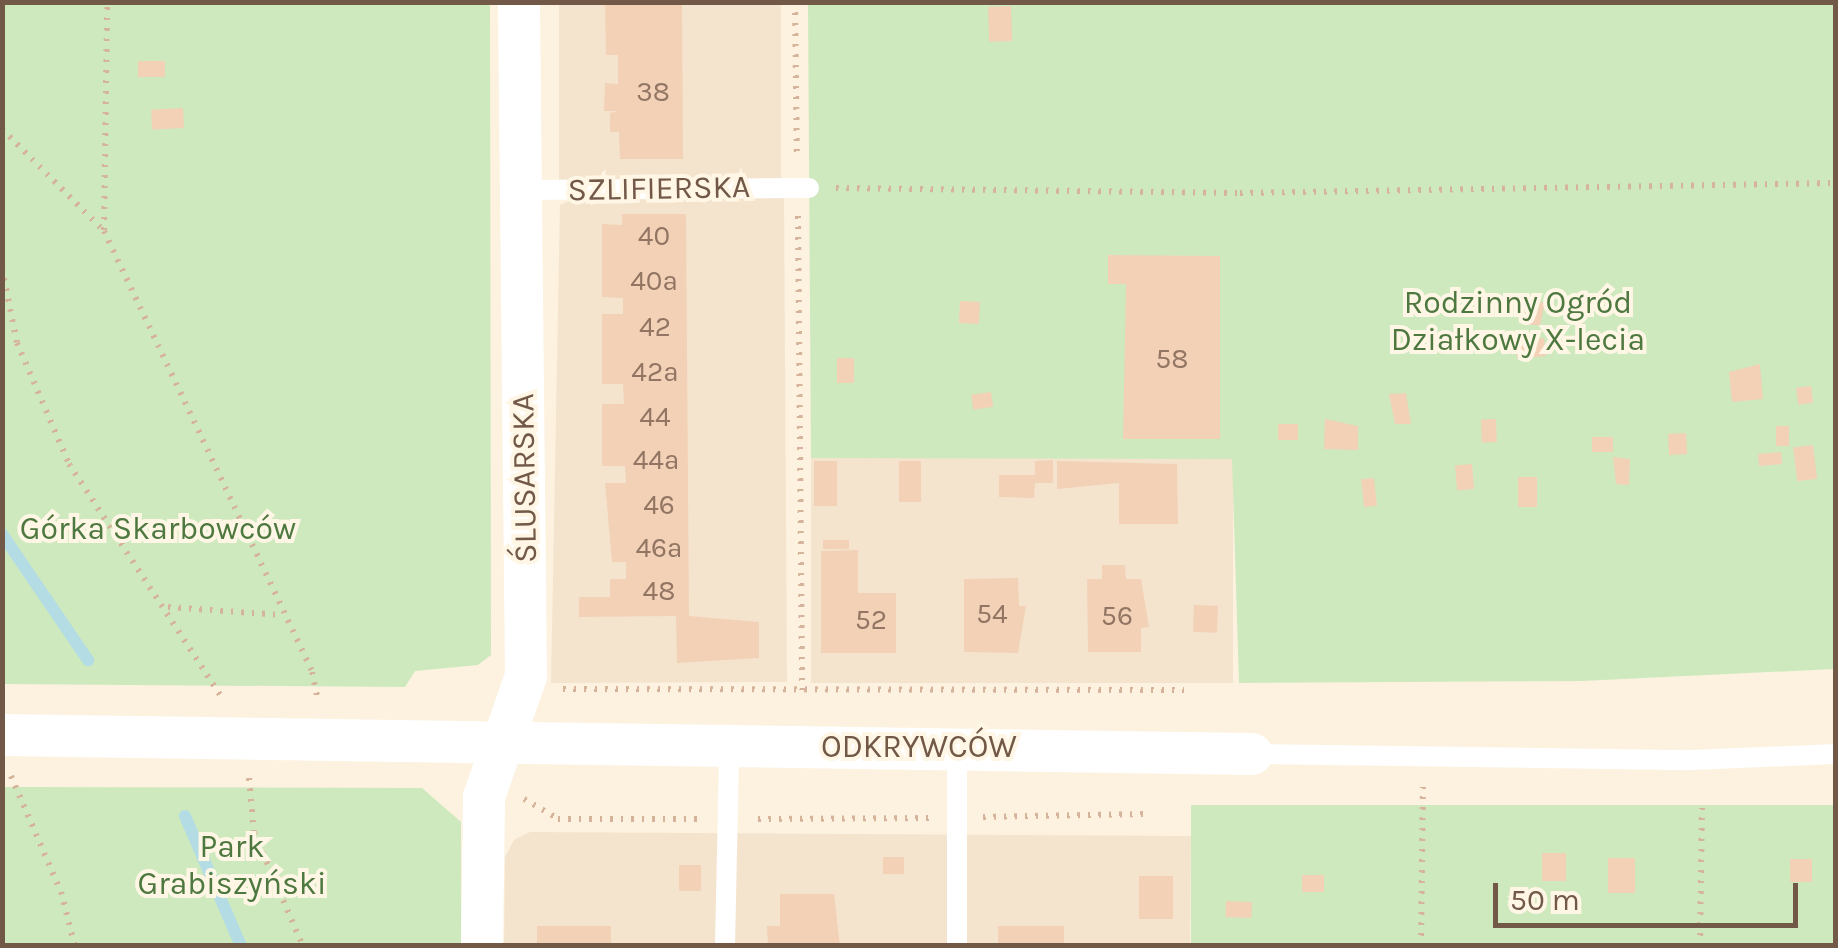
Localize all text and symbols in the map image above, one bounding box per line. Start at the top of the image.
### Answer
house number: 38 [636,75,670,109]
street label: SZLIFIERSKA [567,168,751,210]
house number: 40 [638,219,670,253]
house number: 40a [630,264,678,298]
park label: Rodzinny Ogród Działkowy X-lecia [1391,285,1645,360]
house number: 42 [639,310,671,344]
house number: 58 [1155,342,1189,376]
house number: 42a [631,355,679,389]
street label: ŚLUSARSKA [504,393,546,563]
house number: 44 [639,400,671,434]
house number: 44a [633,443,679,477]
house number: 46 [643,488,675,522]
park label: Górka Skarbowców [20,510,296,548]
house number: 46a [635,531,683,565]
house number: 48 [643,574,675,608]
house number: 54 [976,597,1008,631]
house number: 56 [1101,599,1133,633]
house number: 52 [855,603,887,637]
street label: ODKRYWCÓW [821,728,1017,766]
park label: Park Grabiszyński [138,829,326,904]
scale bar [1498,863,1803,925]
text: 50 m [1510,882,1580,918]

